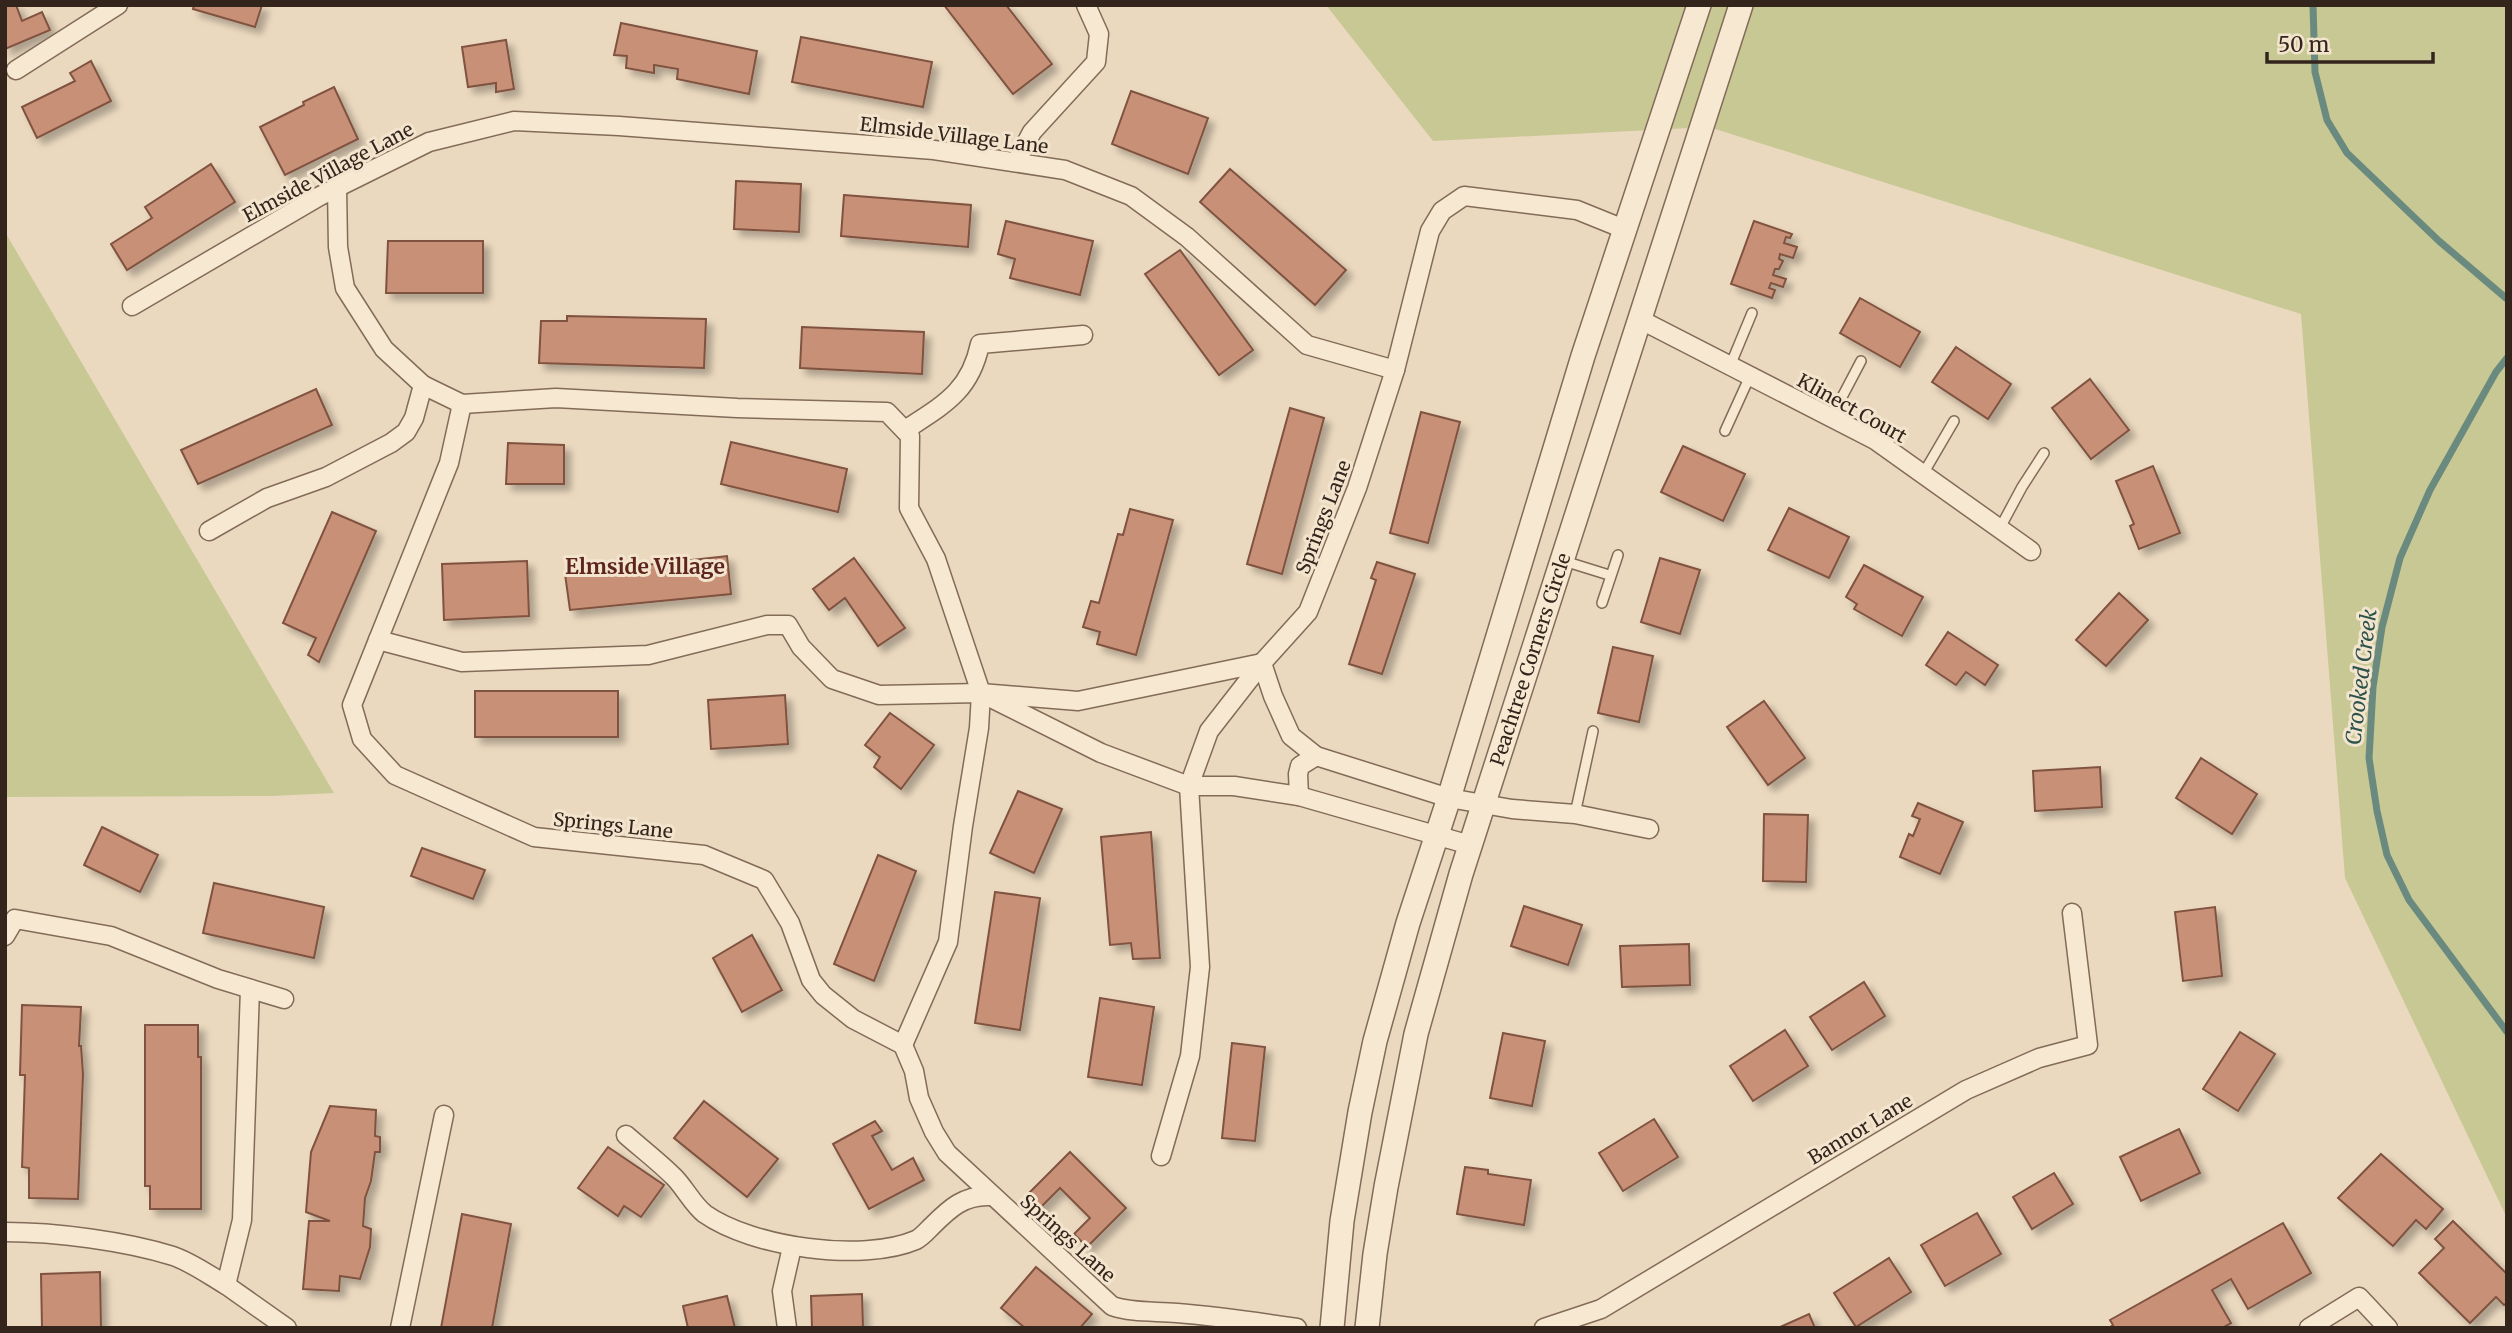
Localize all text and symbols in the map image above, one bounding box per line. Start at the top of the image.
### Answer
scale bar [2267,21,2433,65]
text: 50 m [2278,31,2329,58]
street label: Elmside Village Lane [858,112,1050,158]
street label: Elmside Village Lane [239,117,417,227]
street label: Klinect Court [1793,368,1911,448]
street label: Springs Lane [1290,457,1356,577]
street label: Peachtree Corners Circle [1485,550,1576,769]
district label: Elmside Village [565,553,725,580]
water label: Crooked Creek [2339,607,2383,746]
street label: Springs Lane [552,807,674,843]
street label: Bannor Lane [1803,1088,1917,1170]
street label: Springs Lane [1015,1189,1121,1287]

